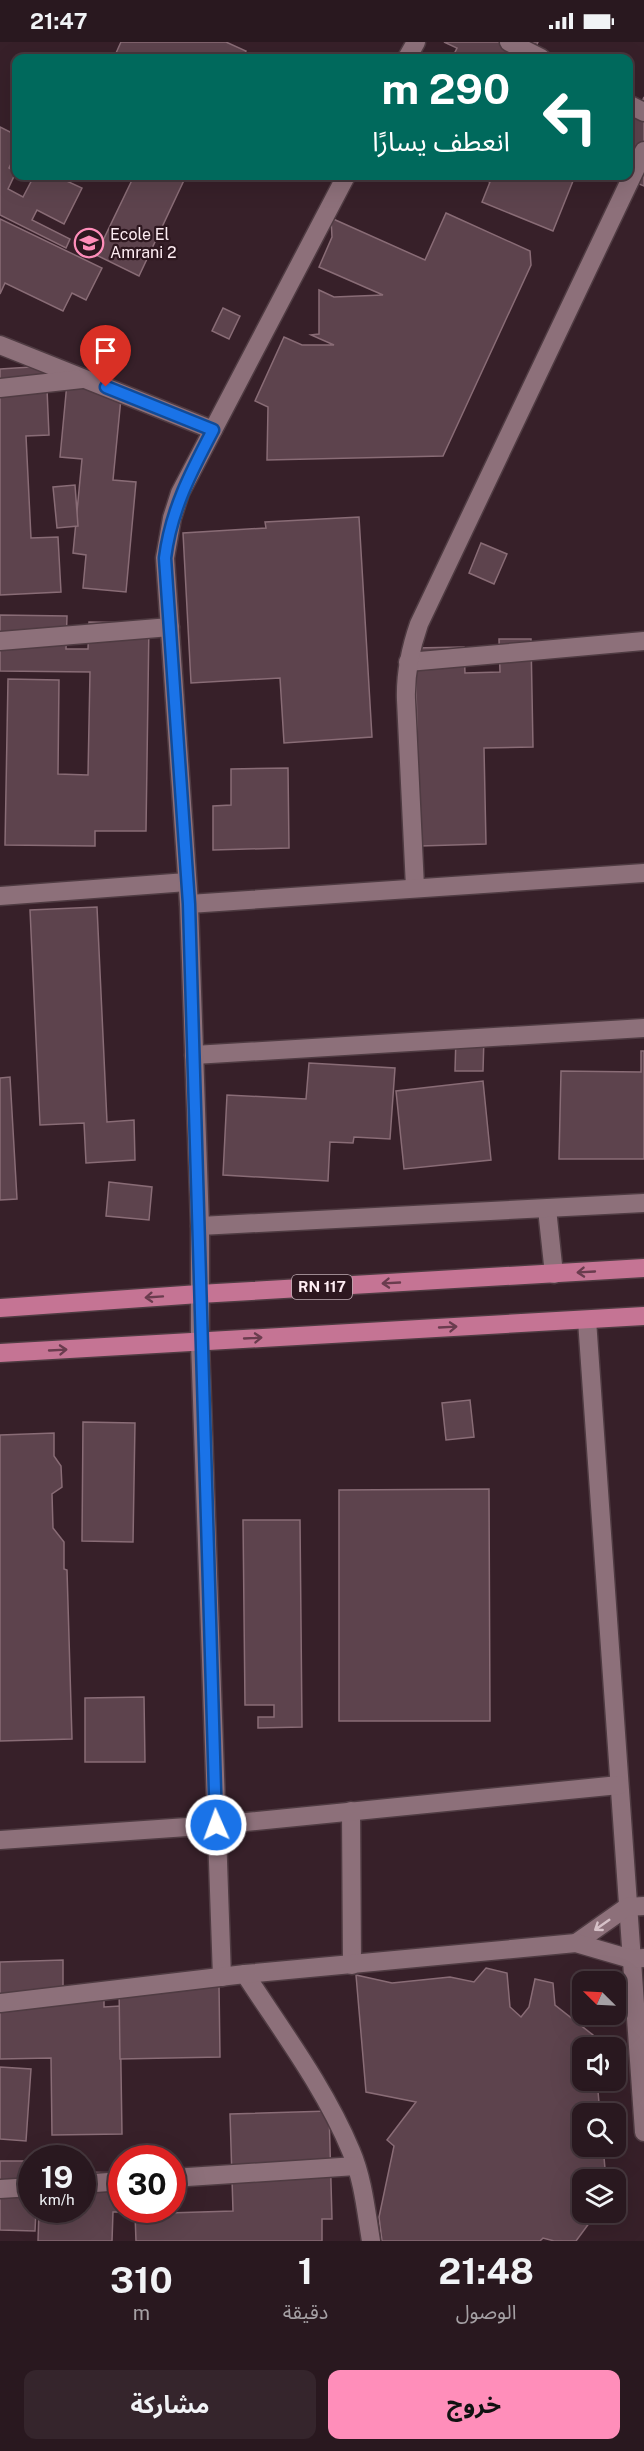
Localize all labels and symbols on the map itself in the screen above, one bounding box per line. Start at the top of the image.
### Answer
place label: Ecole El Amrani 2 [110,225,177,262]
school or university icon: Ecole El Amrani 2 [73,227,105,259]
pin [80,325,131,387]
one-way arrow [576,1266,596,1277]
road number: RN 117 [292,1275,352,1299]
one-way arrow [381,1277,401,1288]
one-way arrow [145,1292,165,1303]
one-way arrow [437,1322,457,1333]
one-way arrow [243,1333,263,1344]
one-way arrow [48,1344,68,1355]
position arrow [184,1793,248,1857]
one-way arrow [594,1919,610,1931]
north arrow [572,1971,626,2025]
speed limit sign: 30 [108,2145,186,2223]

